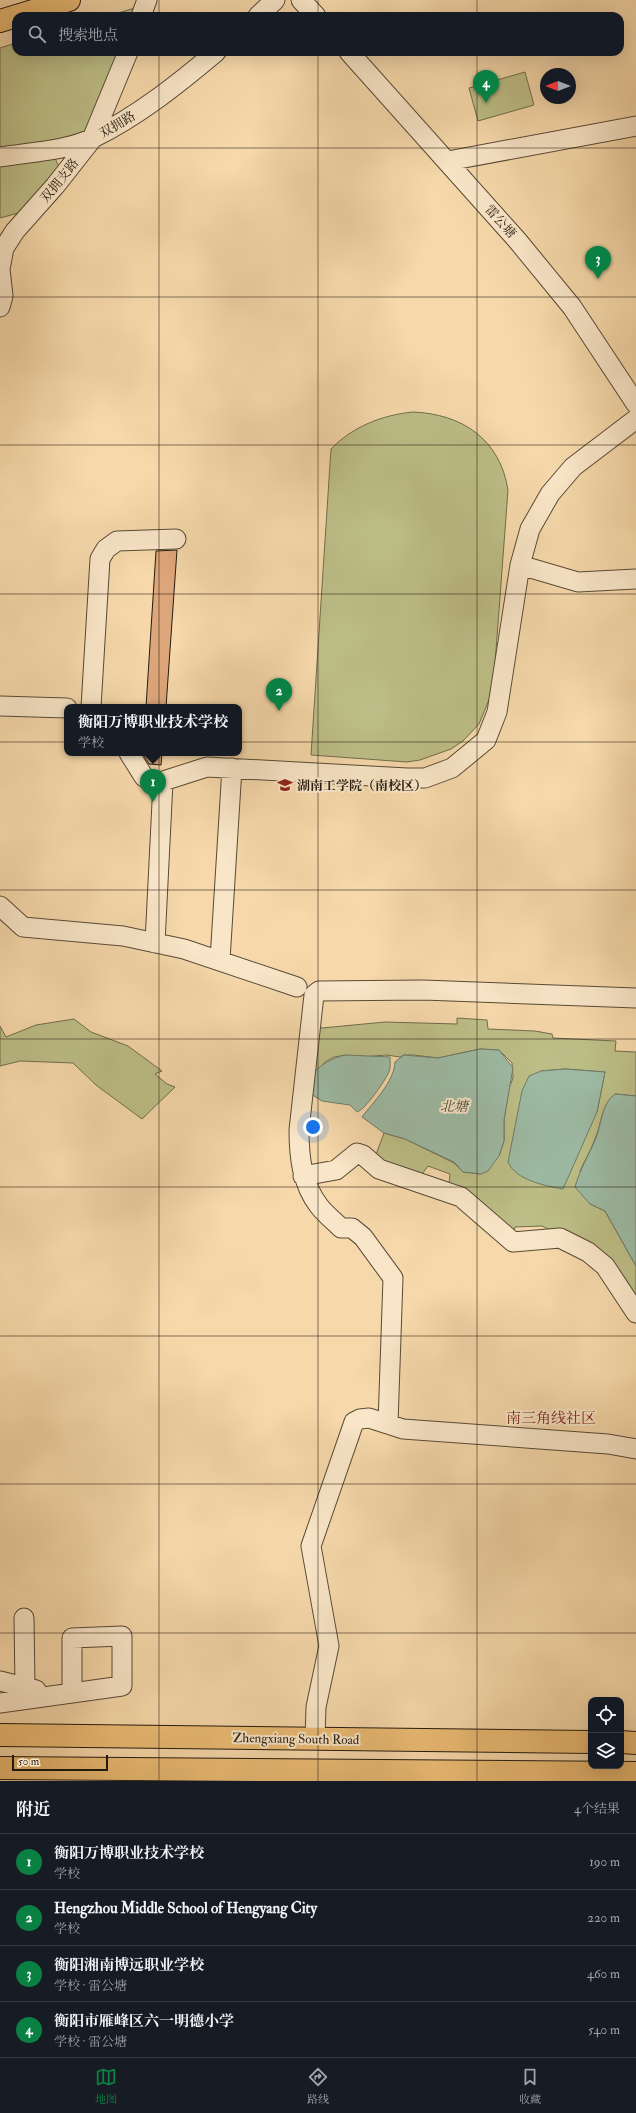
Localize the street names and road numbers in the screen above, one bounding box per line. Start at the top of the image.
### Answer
street label: 双拥路 [97,108,138,142]
street label: 双拥支路 [37,155,82,206]
street label: 雷公塘 [481,202,519,242]
street label: Zhengxiang South Road [233,1730,360,1748]

